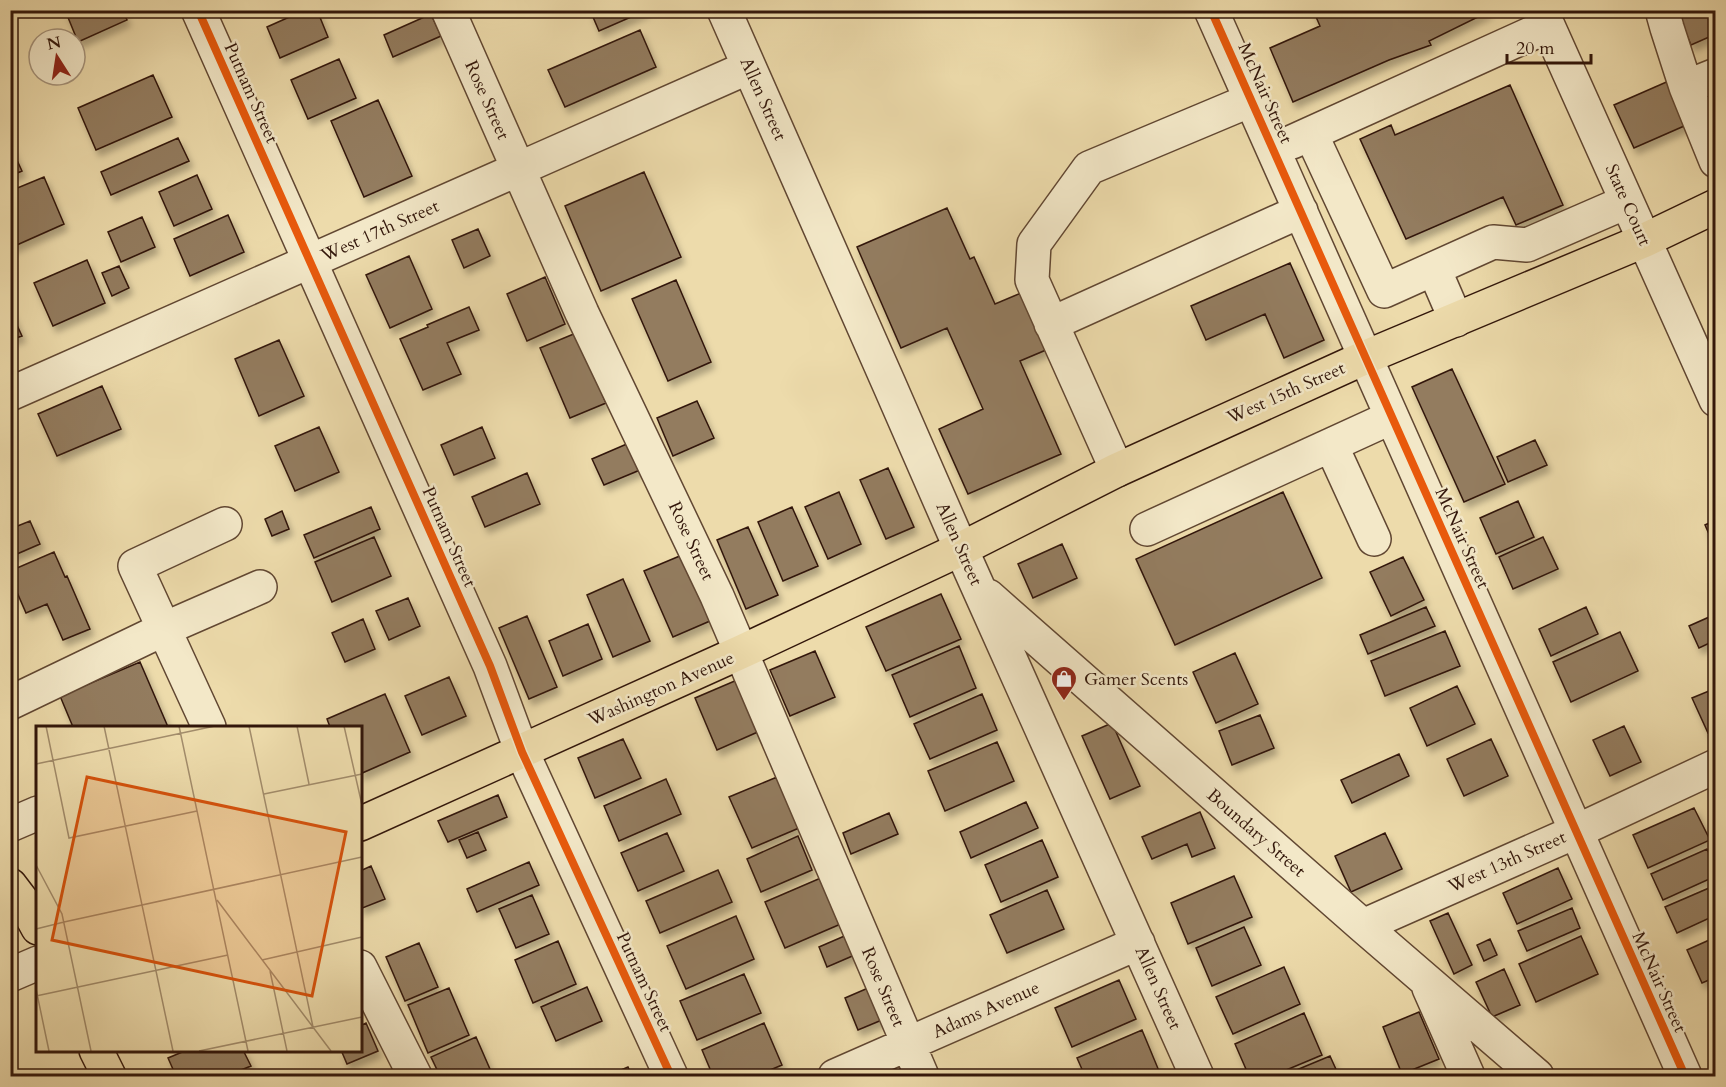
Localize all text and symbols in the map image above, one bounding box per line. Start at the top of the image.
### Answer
north arrow [27,27,87,87]
scale bar [1507,27,1591,65]
text: N [45,31,63,56]
text: 20 m [1516,36,1555,61]
street label: Putnam Street [218,39,284,148]
street label: McNair Street [1232,39,1299,148]
street label: Allen Street [734,53,793,145]
street label: Rose Street [458,56,516,144]
street label: State Court [1599,160,1657,250]
street label: West 17th Street [316,194,443,269]
street label: West 15th Street [1222,356,1349,431]
street label: Putnam Street [416,483,482,592]
street label: McNair Street [1429,484,1496,593]
street label: Rose Street [662,497,720,585]
street label: Allen Street [930,498,989,590]
street label: Washington Avenue [583,645,738,733]
shop icon: Gamer Scents [1049,664,1079,702]
place label: Gamer Scents [1084,667,1188,692]
inset map [36,726,362,1051]
street label: Boundary Street [1201,783,1311,883]
street label: West 13th Street [1443,825,1570,900]
street label: Putnam Street [610,928,678,1036]
street label: McNair Street [1626,928,1693,1037]
street label: Allen Street [1129,942,1188,1034]
street label: Rose Street [855,943,911,1031]
street label: Adams Avenue [929,975,1043,1045]

